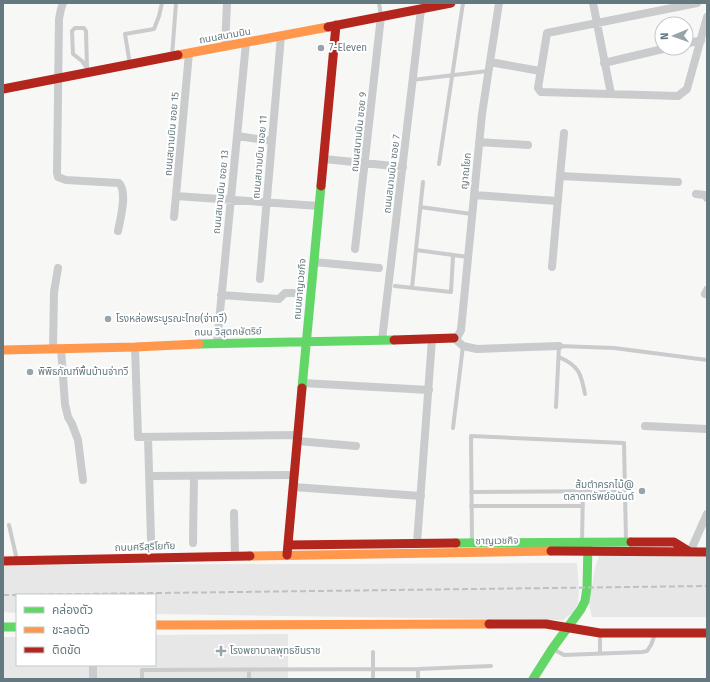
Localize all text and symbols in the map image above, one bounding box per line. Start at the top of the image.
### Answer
north arrow [654,16,694,56]
street label: ถนนสนามบิน [198,26,252,46]
text: N [658,32,671,40]
place label: 7-Eleven [329,42,367,54]
marker: 7-Eleven [316,43,326,53]
street label: ถนนสนามบิน ซอย 15 [162,91,182,177]
street label: ถนนสนามบิน ซอย 9 [349,91,369,173]
street label: ถนนสนามบิน ซอย 11 [250,115,270,199]
street label: ถนนสนามบิน ซอย 7 [381,133,403,214]
street label: ถนนสนามบิน ซอย 13 [211,149,231,235]
street label: ญาณโยก [458,152,474,190]
street label: ถนนชาญเวชกิจ [291,258,309,320]
place label: โรงหล่อพระบูรณะไทย(จ่าทวี) [116,312,227,325]
marker: โรงหล่อพระบูรณะไทย(จ่าทวี) [103,314,113,324]
street label: ถนน วิสุตกษัตริย์ [194,325,262,339]
place label: พิพิธภัณฑ์พื้นบ้านจ่าทวี [38,364,129,378]
marker: พิพิธภัณฑ์พื้นบ้านจ่าทวี [25,367,35,377]
place label: ส้มตำครกไม้@ ตลาดทรัพย์อนันต์ [563,479,634,503]
marker: ส้มตำครกไม้@ ตลาดทรัพย์อนันต์ [637,486,647,496]
street label: ชาญเวชกิจ [475,535,519,547]
street label: ถนนศรีสุริโยทัย [114,540,176,554]
legend [16,594,156,666]
text: คล่องตัว [52,603,93,617]
text: ชะลอตัว [52,623,90,637]
text: ติดขัด [52,643,81,657]
marker: โรงพยาบาลพุทธชินราช [215,645,227,657]
place label: โรงพยาบาลพุทธชินราช [230,645,321,657]

